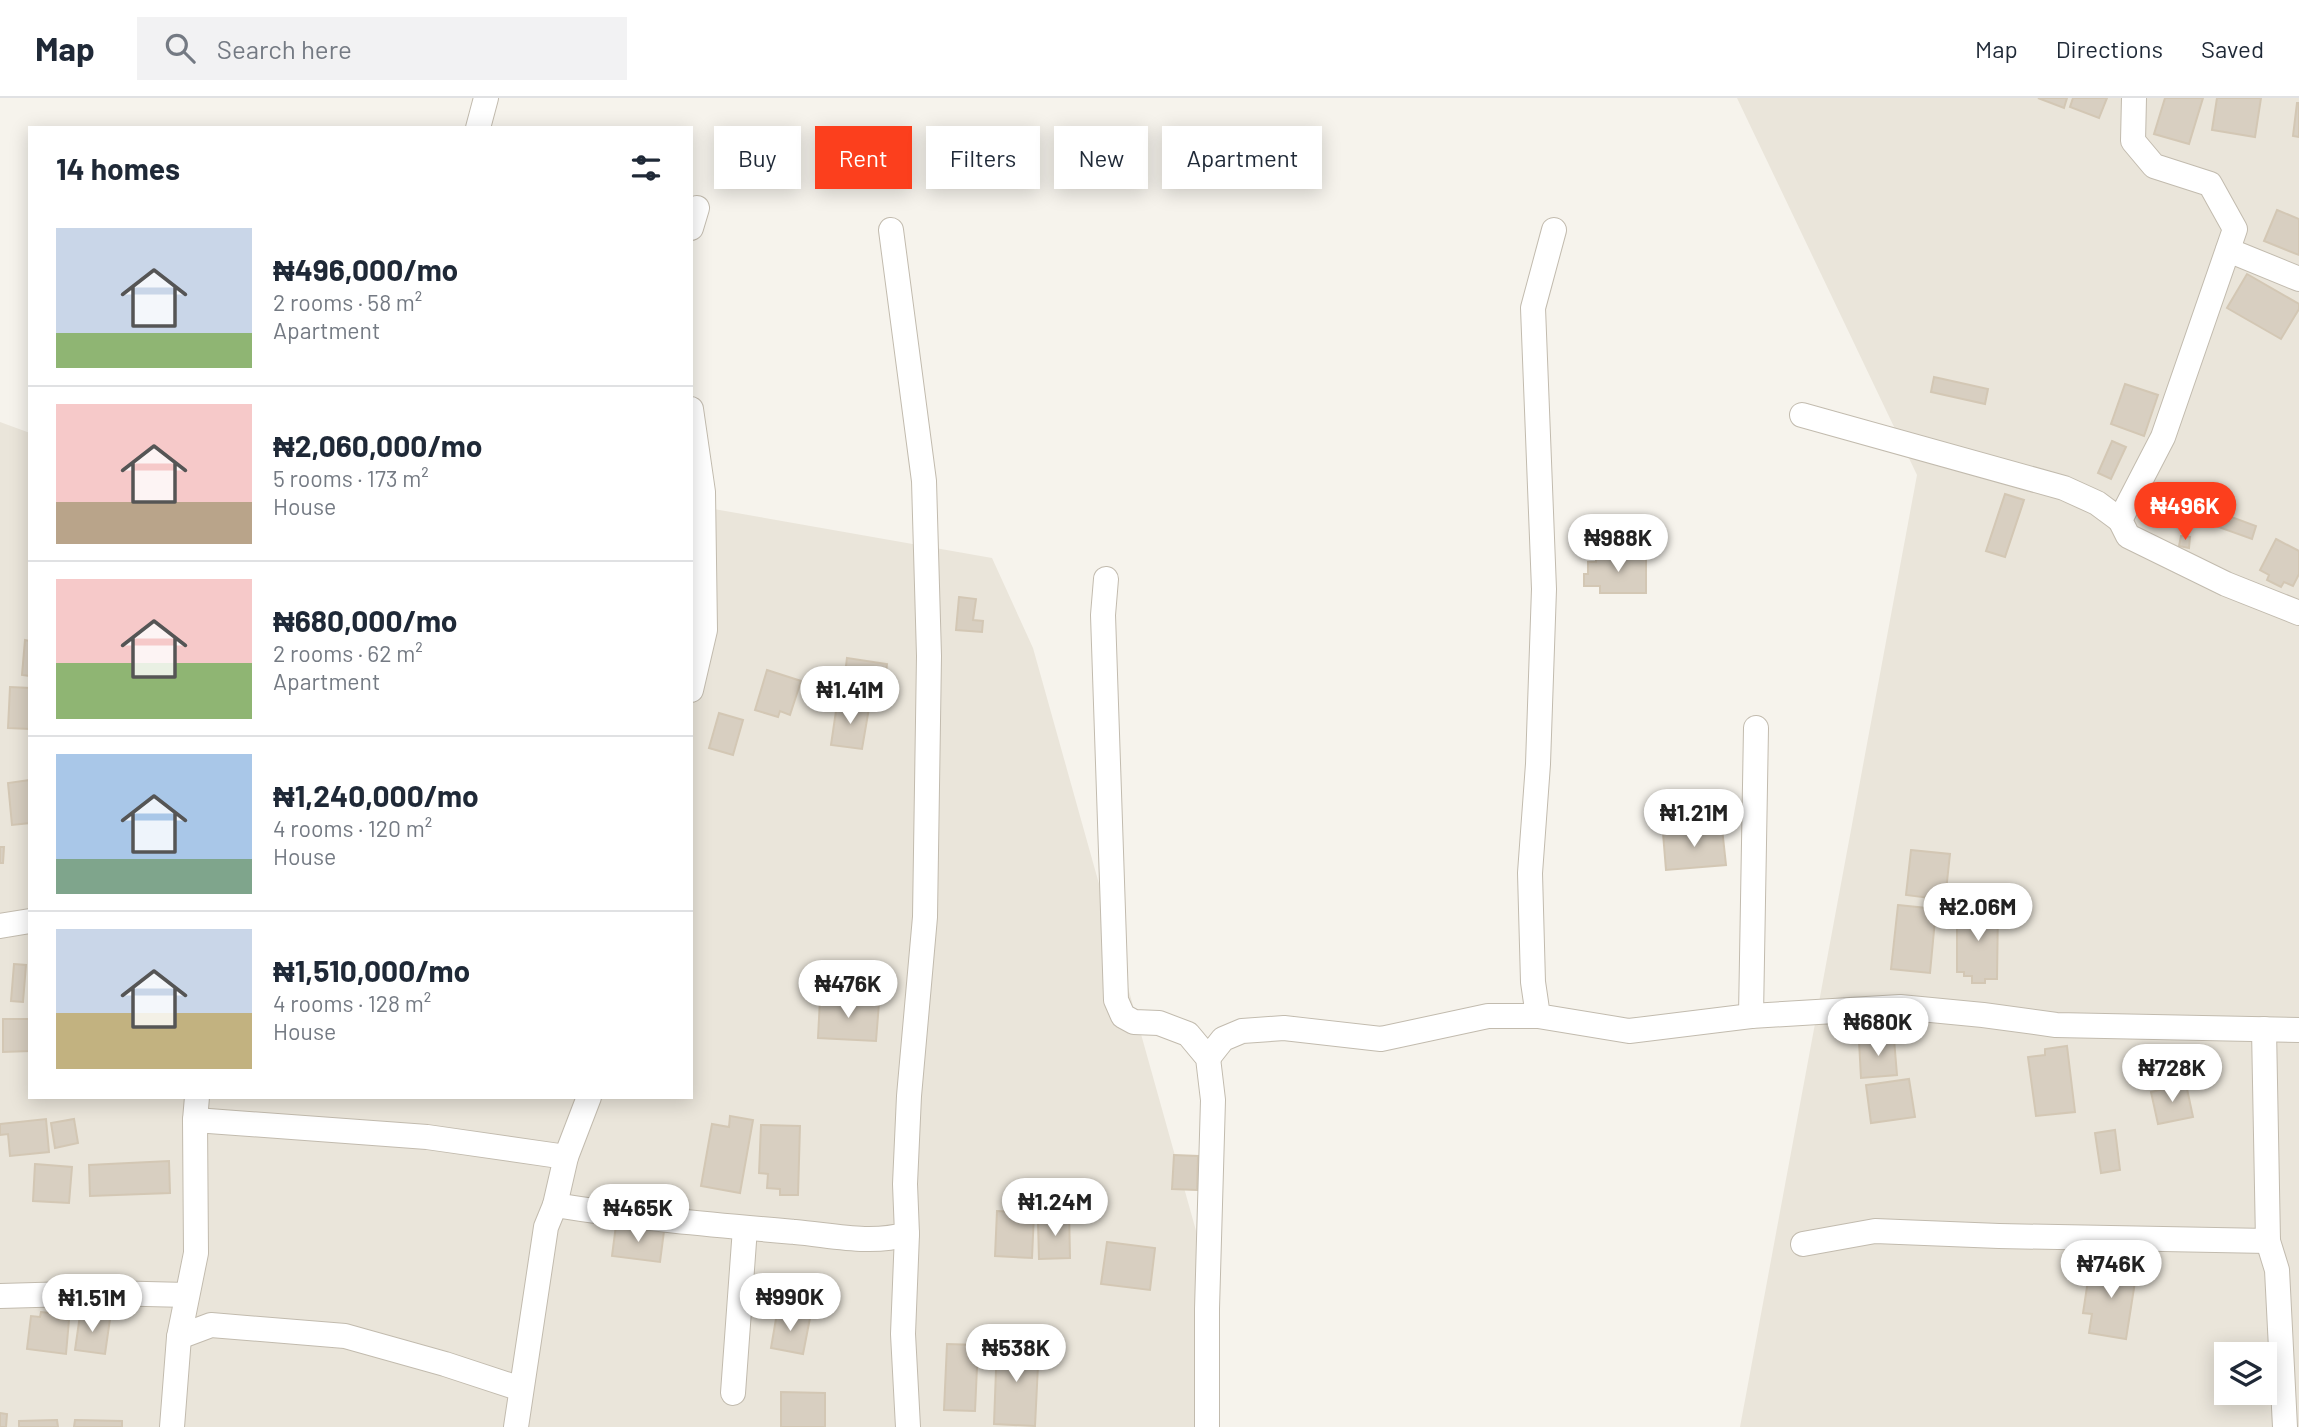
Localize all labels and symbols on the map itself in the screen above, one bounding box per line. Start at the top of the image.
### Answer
pin: ₦496K [2136,482,2234,542]
pin: ₦988K [1569,514,1667,574]
pin: ₦1.41M [793,666,907,726]
pin: ₦1.21M [1637,790,1751,849]
pin: ₦2.06M [1921,884,2035,943]
pin: ₦476K [799,960,897,1020]
pin: ₦680K [1829,998,1927,1058]
pin: ₦728K [2123,1044,2221,1104]
pin: ₦1.24M [998,1178,1112,1238]
pin: ₦465K [589,1184,687,1244]
pin: ₦746K [2062,1240,2160,1300]
pin: ₦1.51M [35,1274,149,1334]
pin: ₦990K [741,1274,839,1333]
pin: ₦538K [967,1324,1065,1384]

